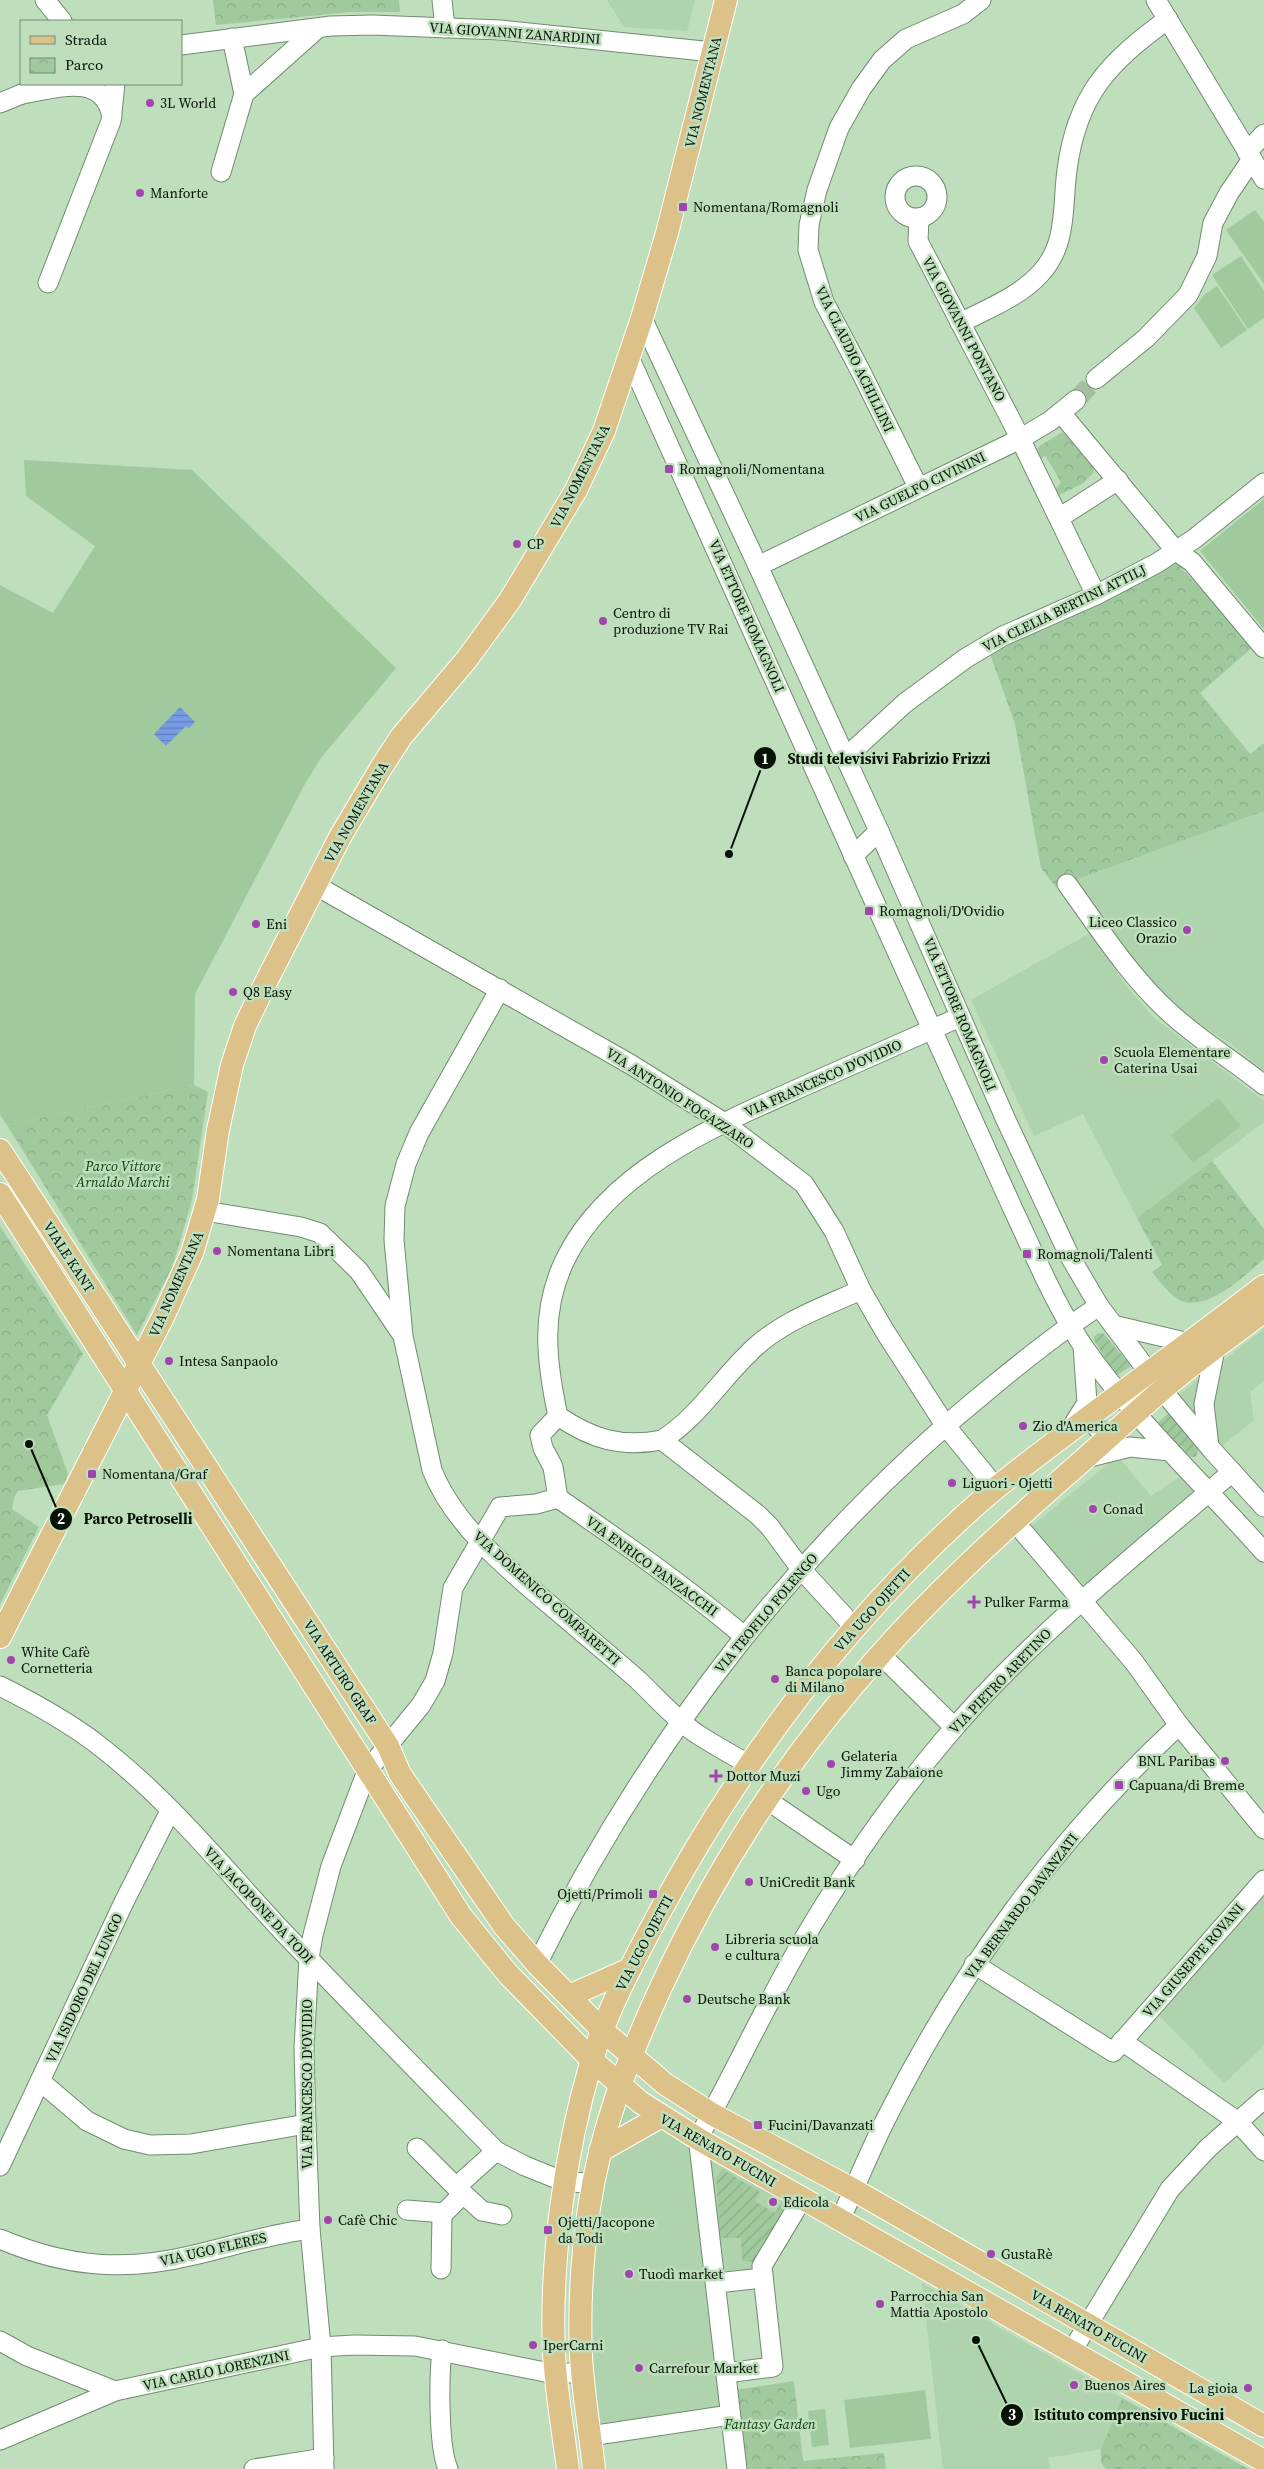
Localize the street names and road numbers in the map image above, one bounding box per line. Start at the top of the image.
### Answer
street label: VIA GIOVANNI ZANARDINI [429,17,601,49]
street label: VIA NOMENTANA [680,34,727,150]
street label: VIA GIOVANNI PONTANO [917,253,1011,405]
street label: VIA CLAUDIO ACHILLINI [811,282,899,436]
street label: VIA NOMENTANA [545,420,615,531]
street label: VIA GUELFO CIVININI [851,447,989,527]
street label: VIA ETTORE ROMAGNOLI [704,536,790,696]
street label: VIA CLELIA BERTINI ATTILJ [979,560,1149,656]
street label: VIA NOMENTANA [319,757,393,866]
street label: VIA ETTORE ROMAGNOLI [919,934,1001,1094]
street label: VIA FRANCESCO D'OVIDIO [741,1034,905,1122]
street label: VIA ANTONIO FOGAZZARO [602,1043,758,1153]
street label: VIALE KANT [39,1218,100,1297]
street label: VIA NOMENTANA [144,1227,209,1340]
street label: VIA ENRICO PANZACCHI [582,1511,722,1621]
street label: VIA DOMENICO COMPARETTI [469,1526,625,1670]
street label: VIA TEOFILO FOLENGO [710,1549,822,1677]
street label: VIA UGO OJETTI [829,1564,915,1656]
street label: VIA ARTURO GRAF [299,1616,381,1728]
street label: VIA PIETRO ARETINO [944,1624,1056,1738]
street label: VIA BERNARDO DAVANZATI [959,1829,1083,1983]
street label: VIA JACOPONE DA TODI [200,1842,318,1968]
street label: VIA UGO OJETTI [610,1892,678,1994]
street label: VIA GIUSEPPE ROVANI [1138,1899,1248,2021]
street label: VIA ISIDORO DEL LUNGO [40,1910,128,2066]
street label: VIA FRANCESCO D'OVIDIO [297,1999,317,2169]
street label: VIA RENATO FUCINI [656,2108,780,2192]
street label: VIA UGO FLERES [158,2227,268,2271]
street label: VIA RENATO FUCINI [1027,2284,1151,2368]
street label: VIA CARLO LORENZINI [141,2345,291,2395]

